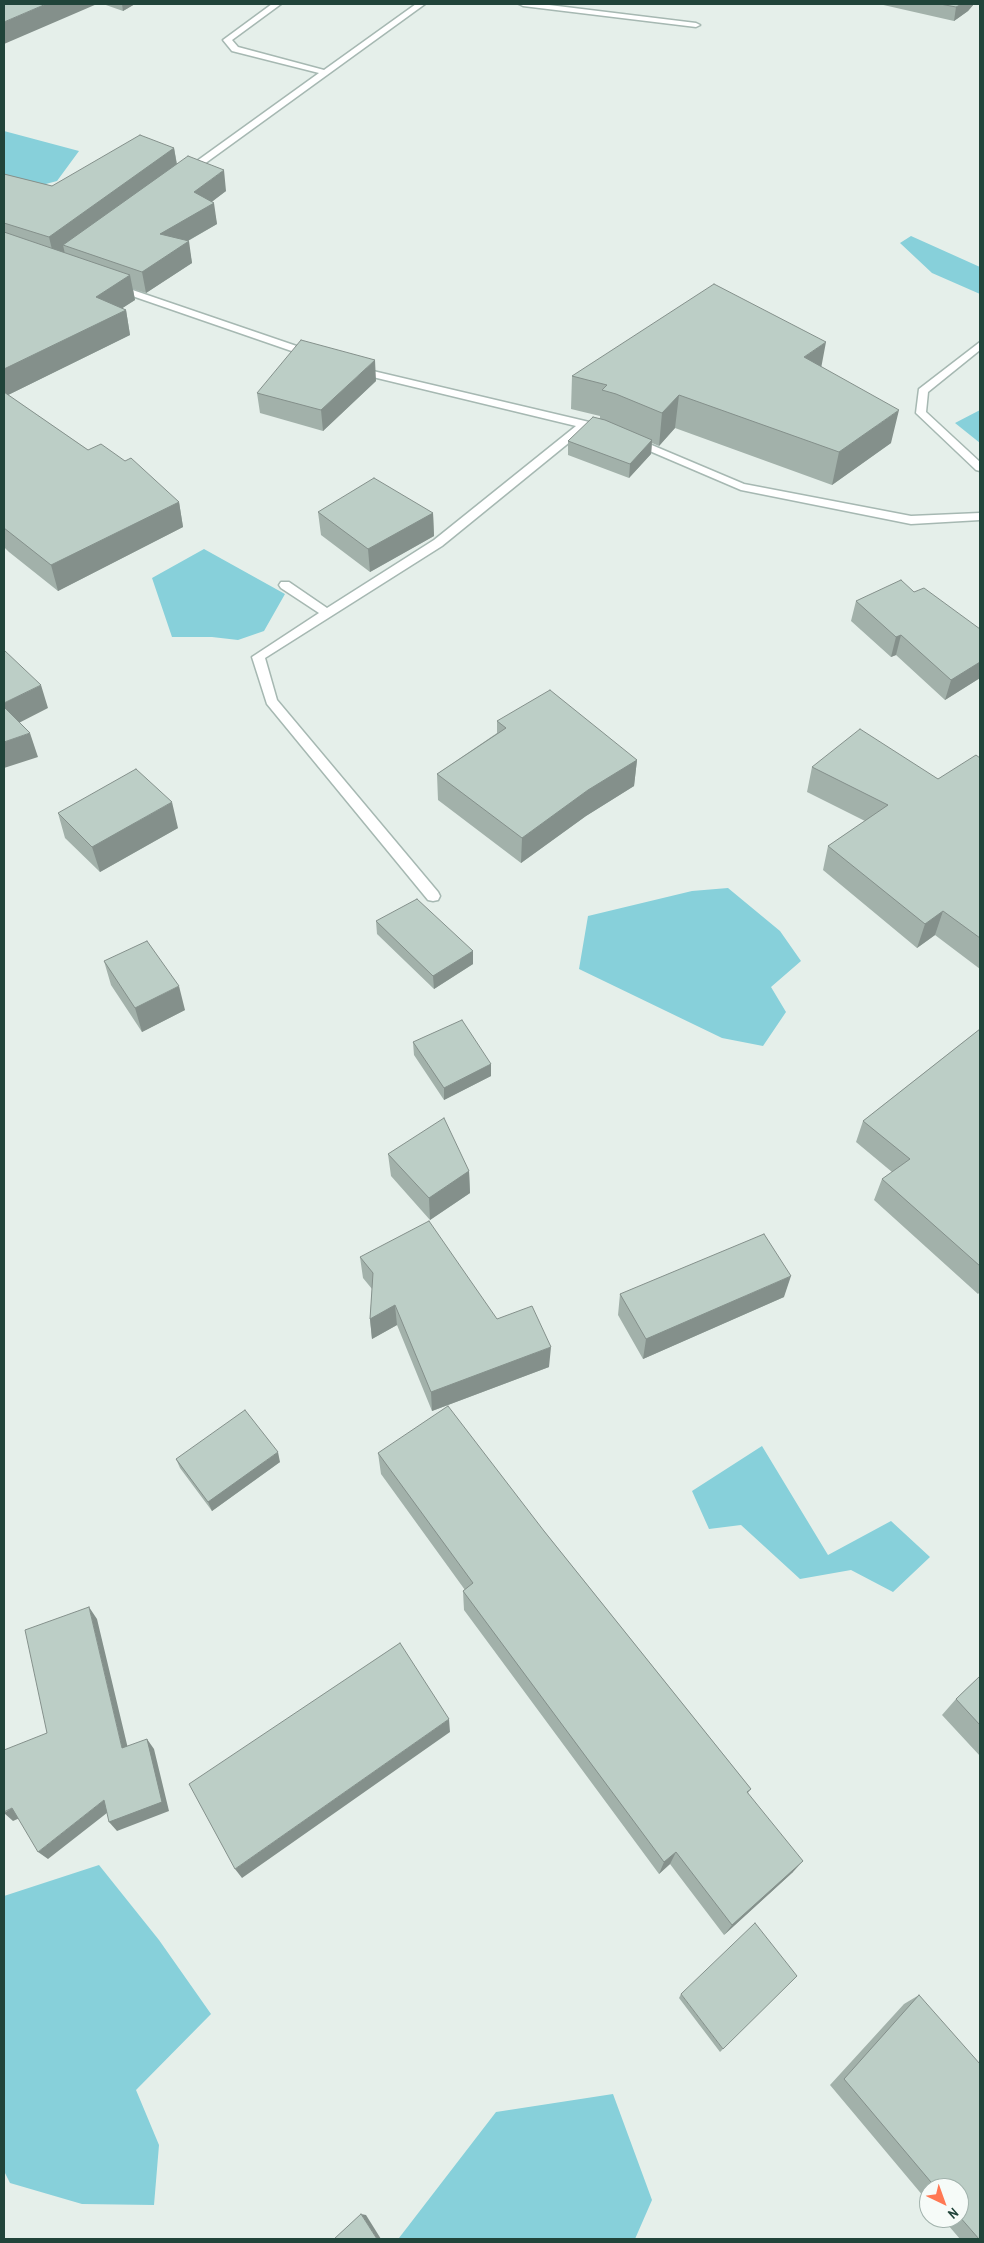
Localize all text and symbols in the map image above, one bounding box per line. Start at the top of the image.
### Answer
north arrow [919,2178,969,2228]
text: N [944,2204,962,2223]

